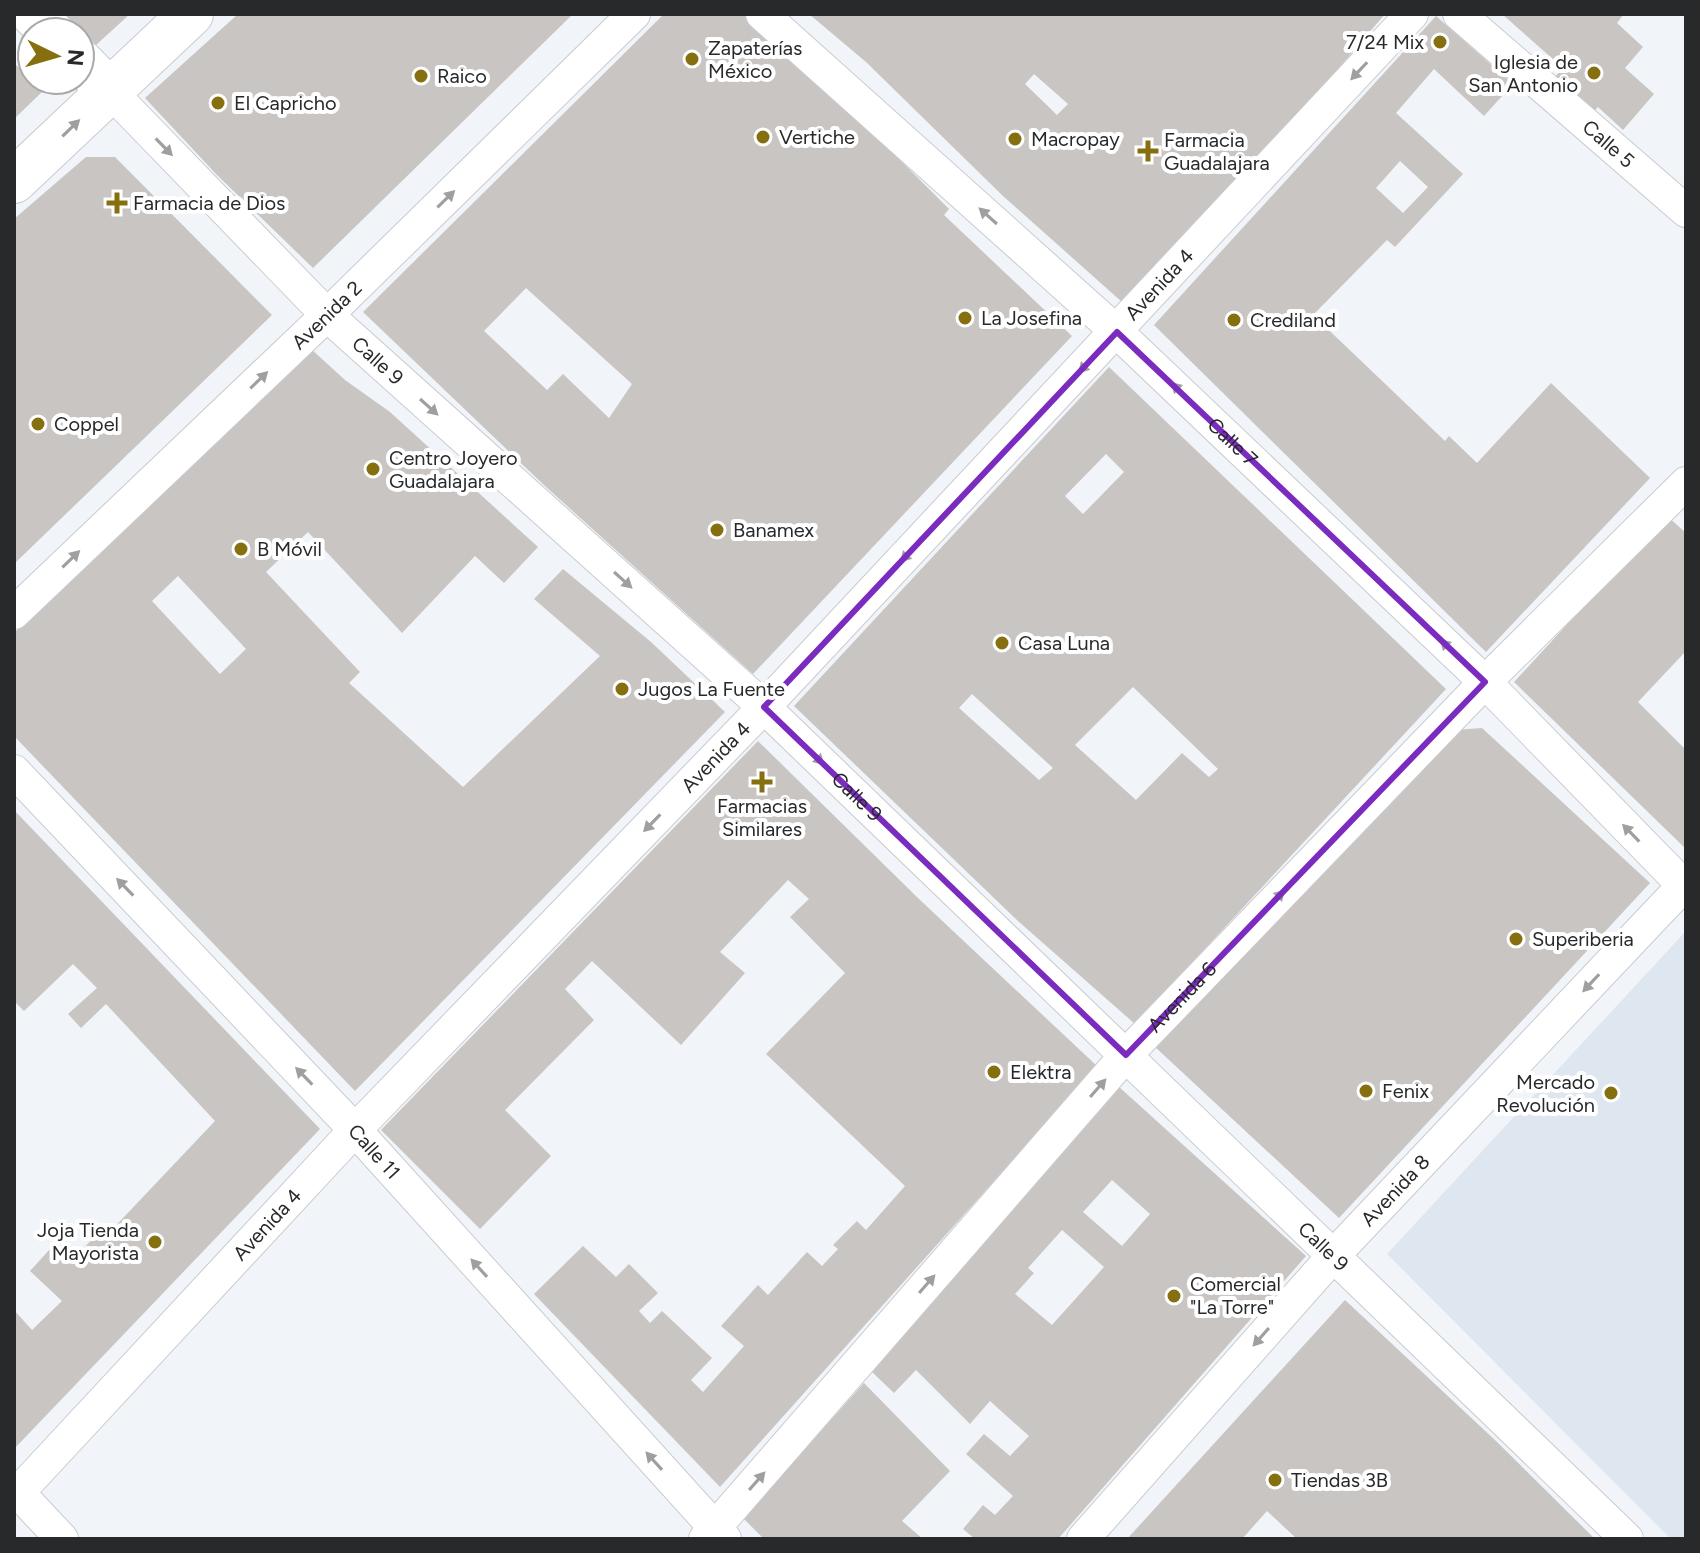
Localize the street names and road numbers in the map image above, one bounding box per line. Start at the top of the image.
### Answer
street label: Calle 5 [1578,115,1639,173]
street label: Avenida 4 [1120,243,1199,325]
street label: Avenida 2 [287,276,367,354]
street label: Calle 9 [347,331,408,390]
street label: Calle 7 [1202,412,1263,471]
street label: Avenida 4 [676,716,756,797]
street label: Calle 9 [827,767,887,826]
street label: Avenida 6 [1143,957,1221,1037]
street label: Calle 11 [343,1119,405,1184]
street label: Avenida 8 [1356,1150,1435,1231]
street label: Avenida 4 [228,1184,306,1265]
street label: Calle 9 [1293,1217,1354,1276]

